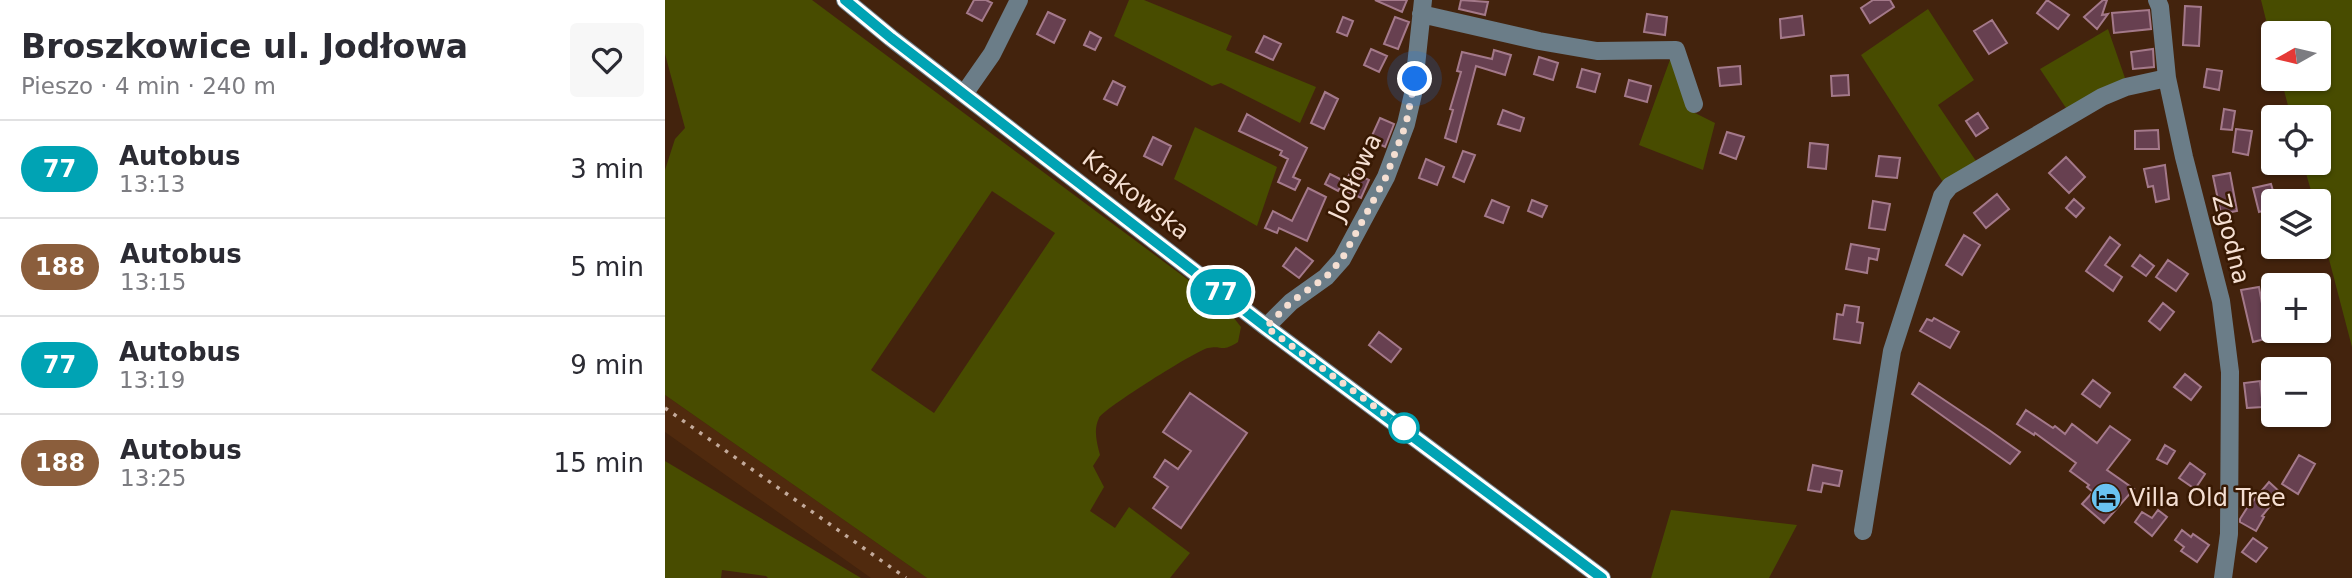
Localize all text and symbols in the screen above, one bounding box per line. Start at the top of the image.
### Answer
north arrow [2261,21,2331,91]
map controls [2261,21,2331,427]
button: heart [570,23,644,97]
text: Broszkowice ul. Jodłowa [21,27,468,66]
your location [1397,61,1432,96]
text: Pieszo · 4 min · 240 m [21,73,276,99]
button: locate [2261,105,2331,175]
street label: Jodłowa [1322,129,1387,227]
text: Autobus [119,141,241,171]
street label: Krakowska [1077,144,1195,246]
text: 3 min [570,154,644,184]
text: 77 [43,155,76,183]
text: 13:13 [119,171,185,197]
button: layers [2261,189,2331,259]
street label: Zgodna [2206,191,2256,287]
text: Autobus [120,239,242,269]
text: 5 min [570,252,644,282]
text: 188 [35,253,85,281]
text: 13:15 [120,269,186,295]
line badge: 77 [1189,269,1253,315]
button: + [2261,273,2331,343]
text: 77 [1204,278,1238,306]
text: Autobus [119,337,241,367]
text: 9 min [570,350,644,380]
text: 77 [43,351,76,379]
button: − [2261,357,2331,427]
text: 13:19 [119,367,185,393]
unlabelled marker [1389,413,1419,443]
text: Autobus [120,435,242,465]
text: 15 min [554,448,644,478]
text: 188 [35,449,85,477]
text: 13:25 [120,465,186,491]
hotel icon: Villa Old Tree [2089,481,2123,515]
place label: Villa Old Tree [2129,484,2286,512]

